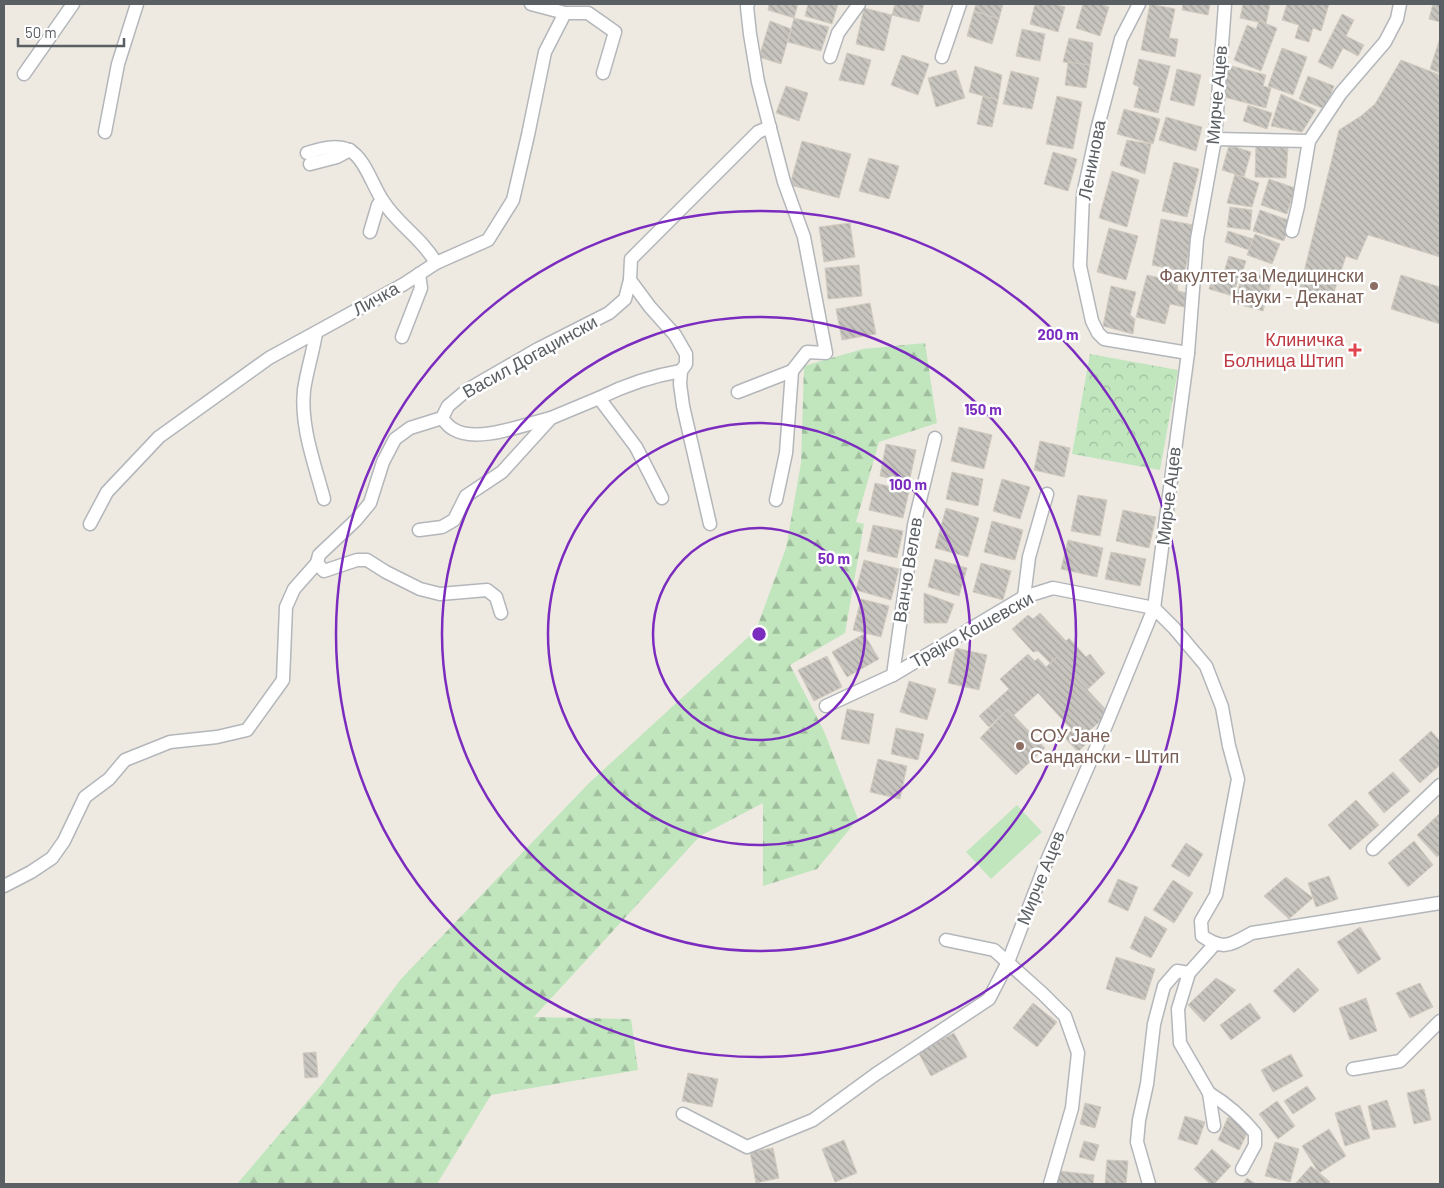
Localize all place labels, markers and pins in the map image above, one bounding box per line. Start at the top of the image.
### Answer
place label: Факултет за Медицински Науки - Деканат [1159,264,1364,307]
marker: Факултет за Медицински Науки - Деканат [1368,280,1380,292]
place label: Клиничка Болница Штип [1224,328,1345,371]
marker: Клиничка Болница Штип [1348,343,1362,357]
centre of rings [750,625,768,643]
place label: СОУ Јане Сандански - Штип [1030,724,1179,767]
marker: СОУ Јане Сандански - Штип [1014,740,1026,752]

